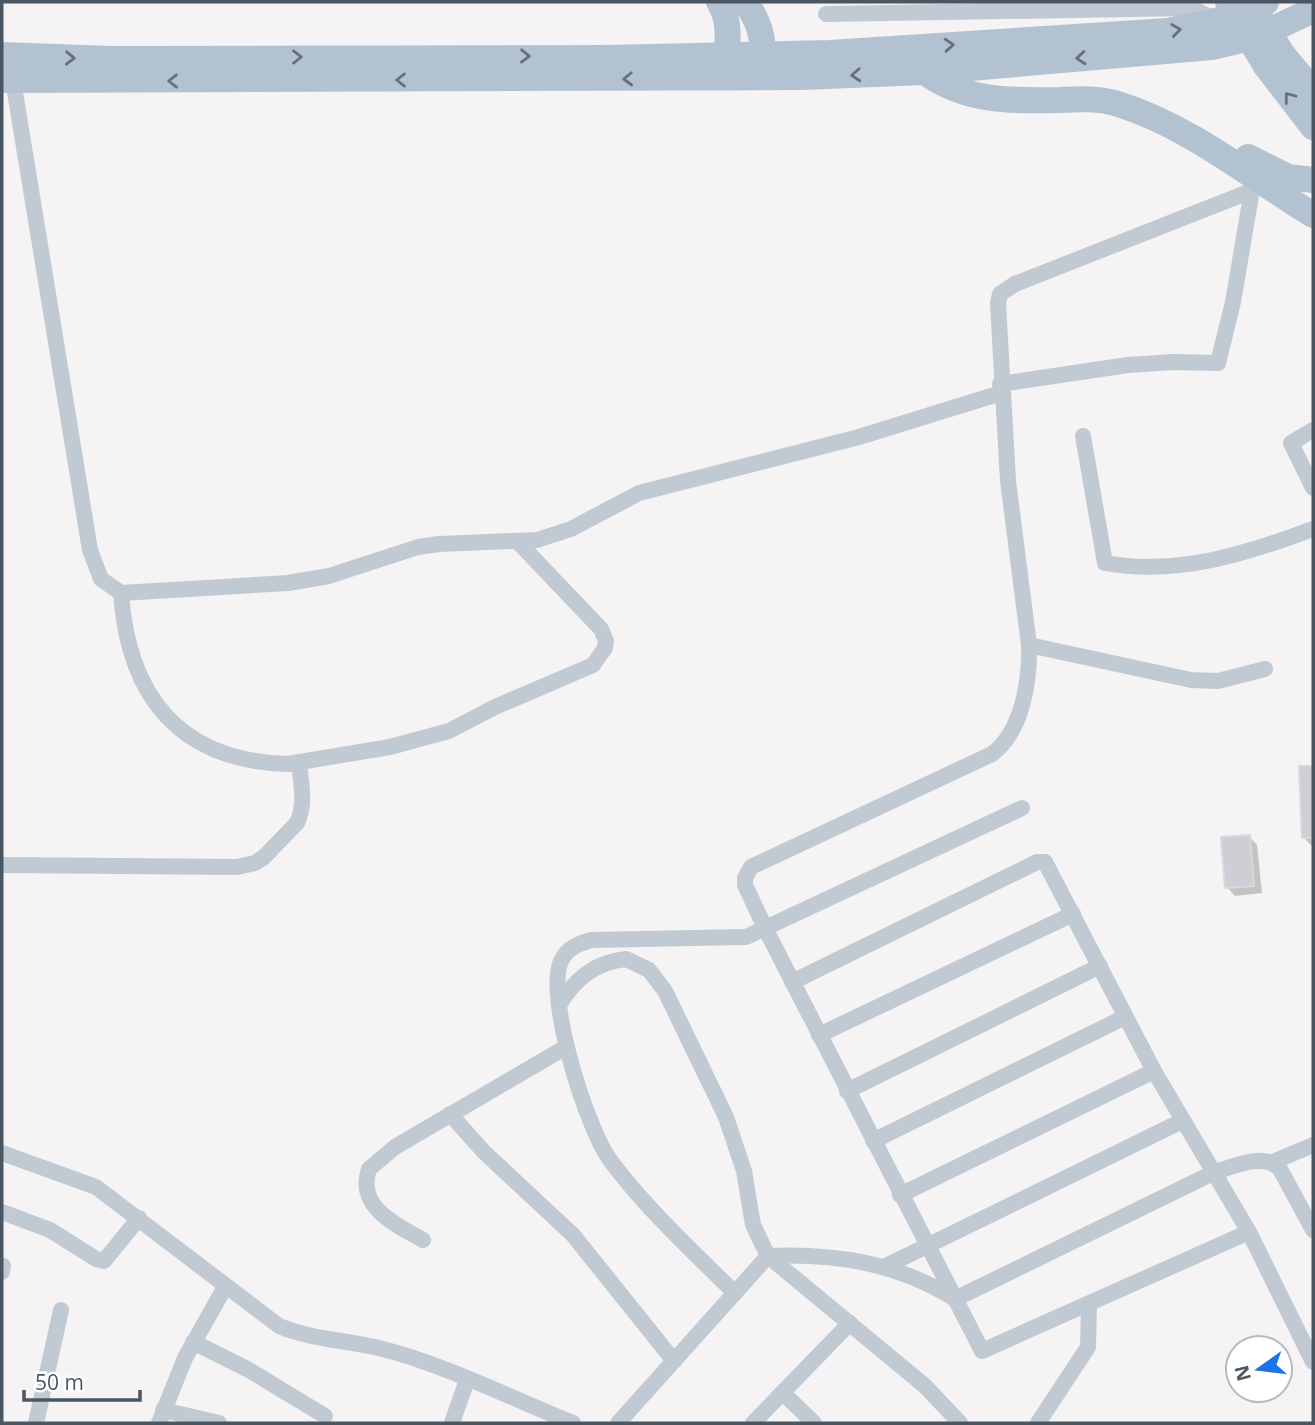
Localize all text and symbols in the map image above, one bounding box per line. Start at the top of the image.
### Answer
one-way arrow [1170,23,1182,38]
one-way arrow [944,38,955,53]
one-way arrow [520,48,531,64]
one-way arrow [293,49,303,65]
one-way arrow [65,50,76,66]
one-way arrow [1075,50,1086,65]
one-way arrow [850,67,861,82]
one-way arrow [622,71,633,87]
one-way arrow [395,72,405,88]
one-way arrow [167,73,178,89]
one-way arrow [1285,92,1298,105]
north arrow [1224,1334,1294,1404]
scale bar [24,1358,140,1402]
text: N [1228,1362,1257,1384]
text: 50 m [35,1368,84,1396]

